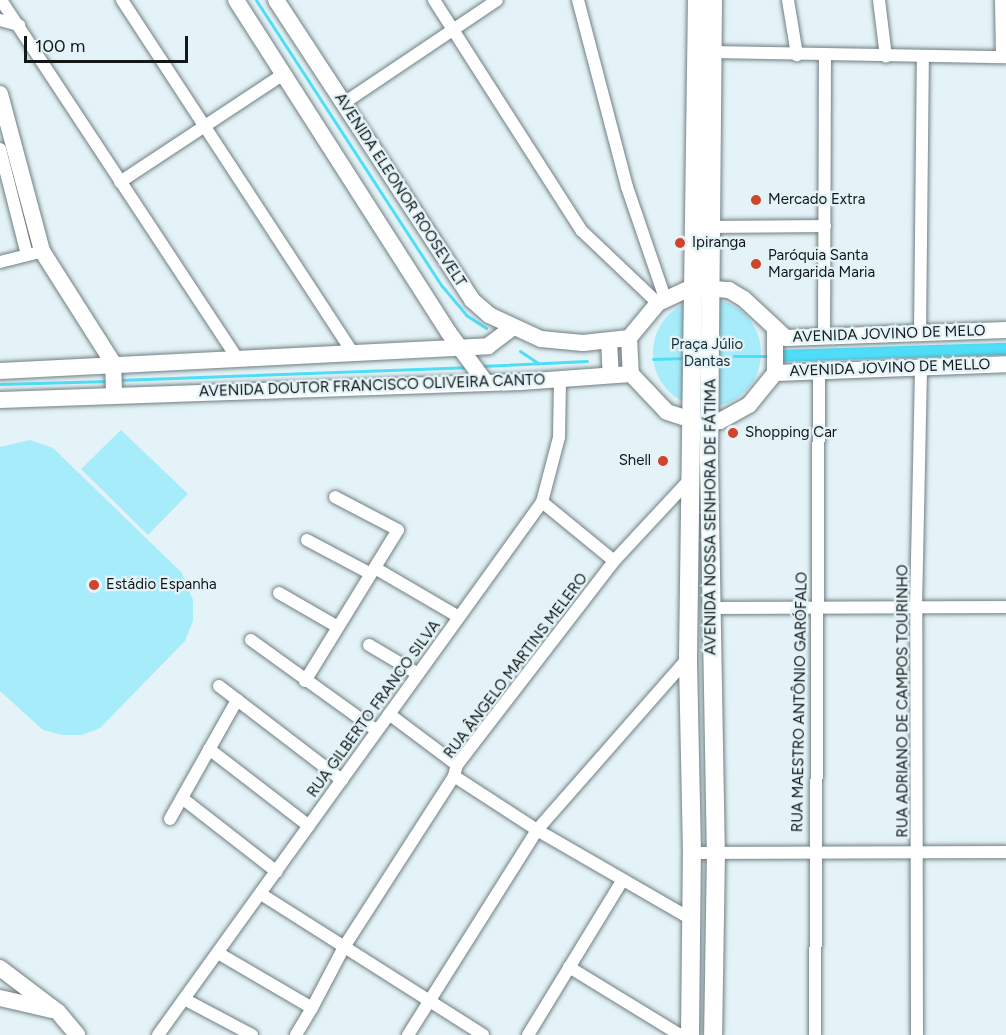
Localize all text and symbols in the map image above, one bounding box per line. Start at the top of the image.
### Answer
scale bar [27,24,190,62]
text: 100 m [35,35,85,57]
street label: AVENIDA ELEONOR ROOSEVELT [331,90,469,290]
place label: Mercado Extra [768,191,865,209]
marker: Mercado Extra [749,193,763,207]
place label: Ipiranga [692,234,746,252]
marker: Ipiranga [673,236,687,250]
place label: Paróquia Santa Margarida Maria [768,246,875,281]
marker: Paróquia Santa Margarida Maria [749,257,763,271]
street label: AVENIDA JOVINO DE MELO [792,322,986,346]
park label: Praça Júlio Dantas [671,335,743,370]
street label: AVENIDA JOVINO DE MELLO [789,356,991,380]
street label: AVENIDA DOUTOR FRANCISCO OLIVEIRA CANTO [199,371,545,401]
street label: AVENIDA NOSSA SENHORA DE FÁTIMA [702,379,720,655]
place label: Shopping Car [745,424,837,442]
marker: Shopping Car [726,426,740,440]
place label: Shell [619,452,651,470]
marker: Shell [656,454,670,468]
street label: RUA ADRIANO DE CAMPOS TOURINHO [894,564,912,838]
street label: RUA ÂNGELO MARTINS MELERO [440,570,592,762]
street label: RUA MAESTRO ANTÔNIO GARÓFALO [789,572,811,832]
place label: Estádio Espanha [106,576,217,594]
marker: Estádio Espanha [87,578,101,592]
street label: RUA GILBERTO FRANCO SILVA [304,617,444,801]

